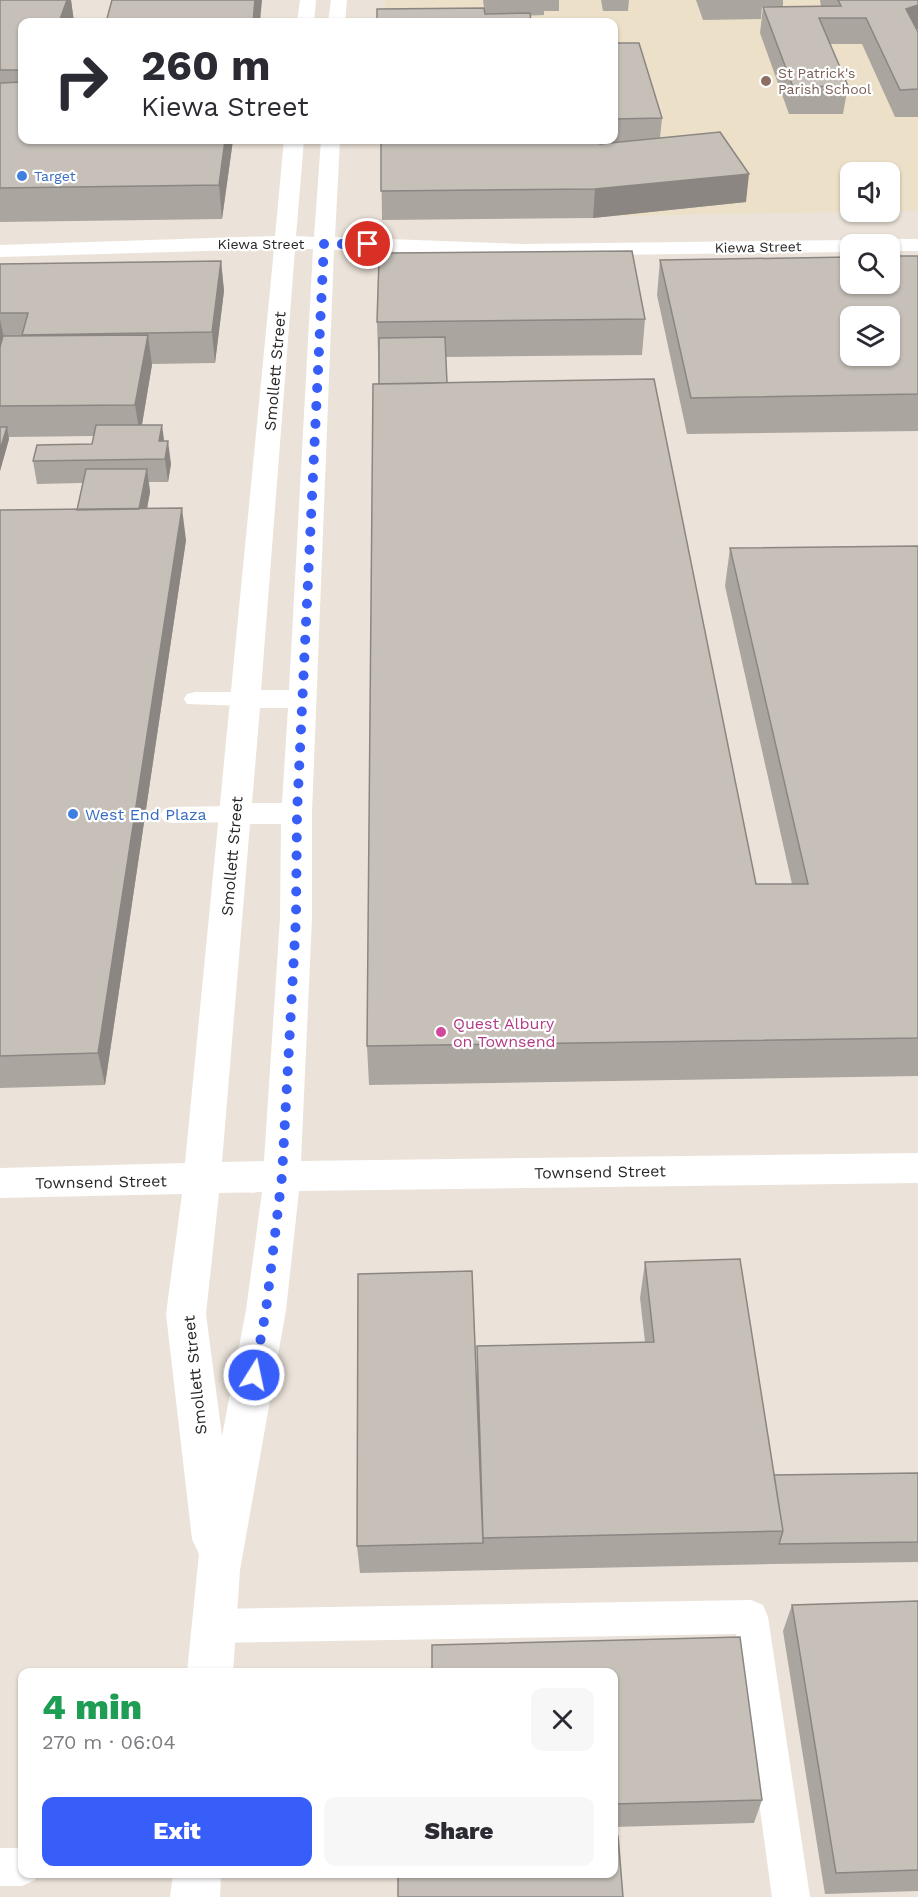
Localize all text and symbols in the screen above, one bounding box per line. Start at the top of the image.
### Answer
text: 260 m [141,41,271,90]
icon: right [42,42,120,120]
place label: St Patrick's Parish School [778,65,872,97]
marker: St Patrick's Parish School [759,74,773,88]
text: Kiewa Street [141,91,309,123]
map controls [840,162,900,366]
button: sound [840,162,900,222]
place label: Target [34,168,76,184]
marker: Target [15,169,29,183]
pin [342,218,393,269]
icon: arrive [351,227,384,260]
button: search [840,234,900,294]
street label: Kiewa Street [218,236,305,252]
street label: Kiewa Street [714,238,802,256]
button: layers [840,306,900,366]
street label: Smollett Street [260,310,290,432]
street label: Smollett Street [217,795,247,917]
place label: West End Plaza [85,805,207,824]
marker: West End Plaza [66,807,80,821]
place label: Quest Albury on Townsend [453,1014,556,1051]
marker: Quest Albury on Townsend [434,1025,448,1039]
street label: Townsend Street [534,1161,666,1183]
street label: Townsend Street [35,1171,167,1193]
street label: Smollett Street [179,1314,211,1436]
position arrow [222,1343,286,1407]
text: 4 min [42,1686,142,1728]
button: close [531,1688,594,1751]
text: 270 m · 06:04 [42,1730,176,1754]
button: Exit [42,1797,312,1866]
button: Share [324,1797,594,1866]

